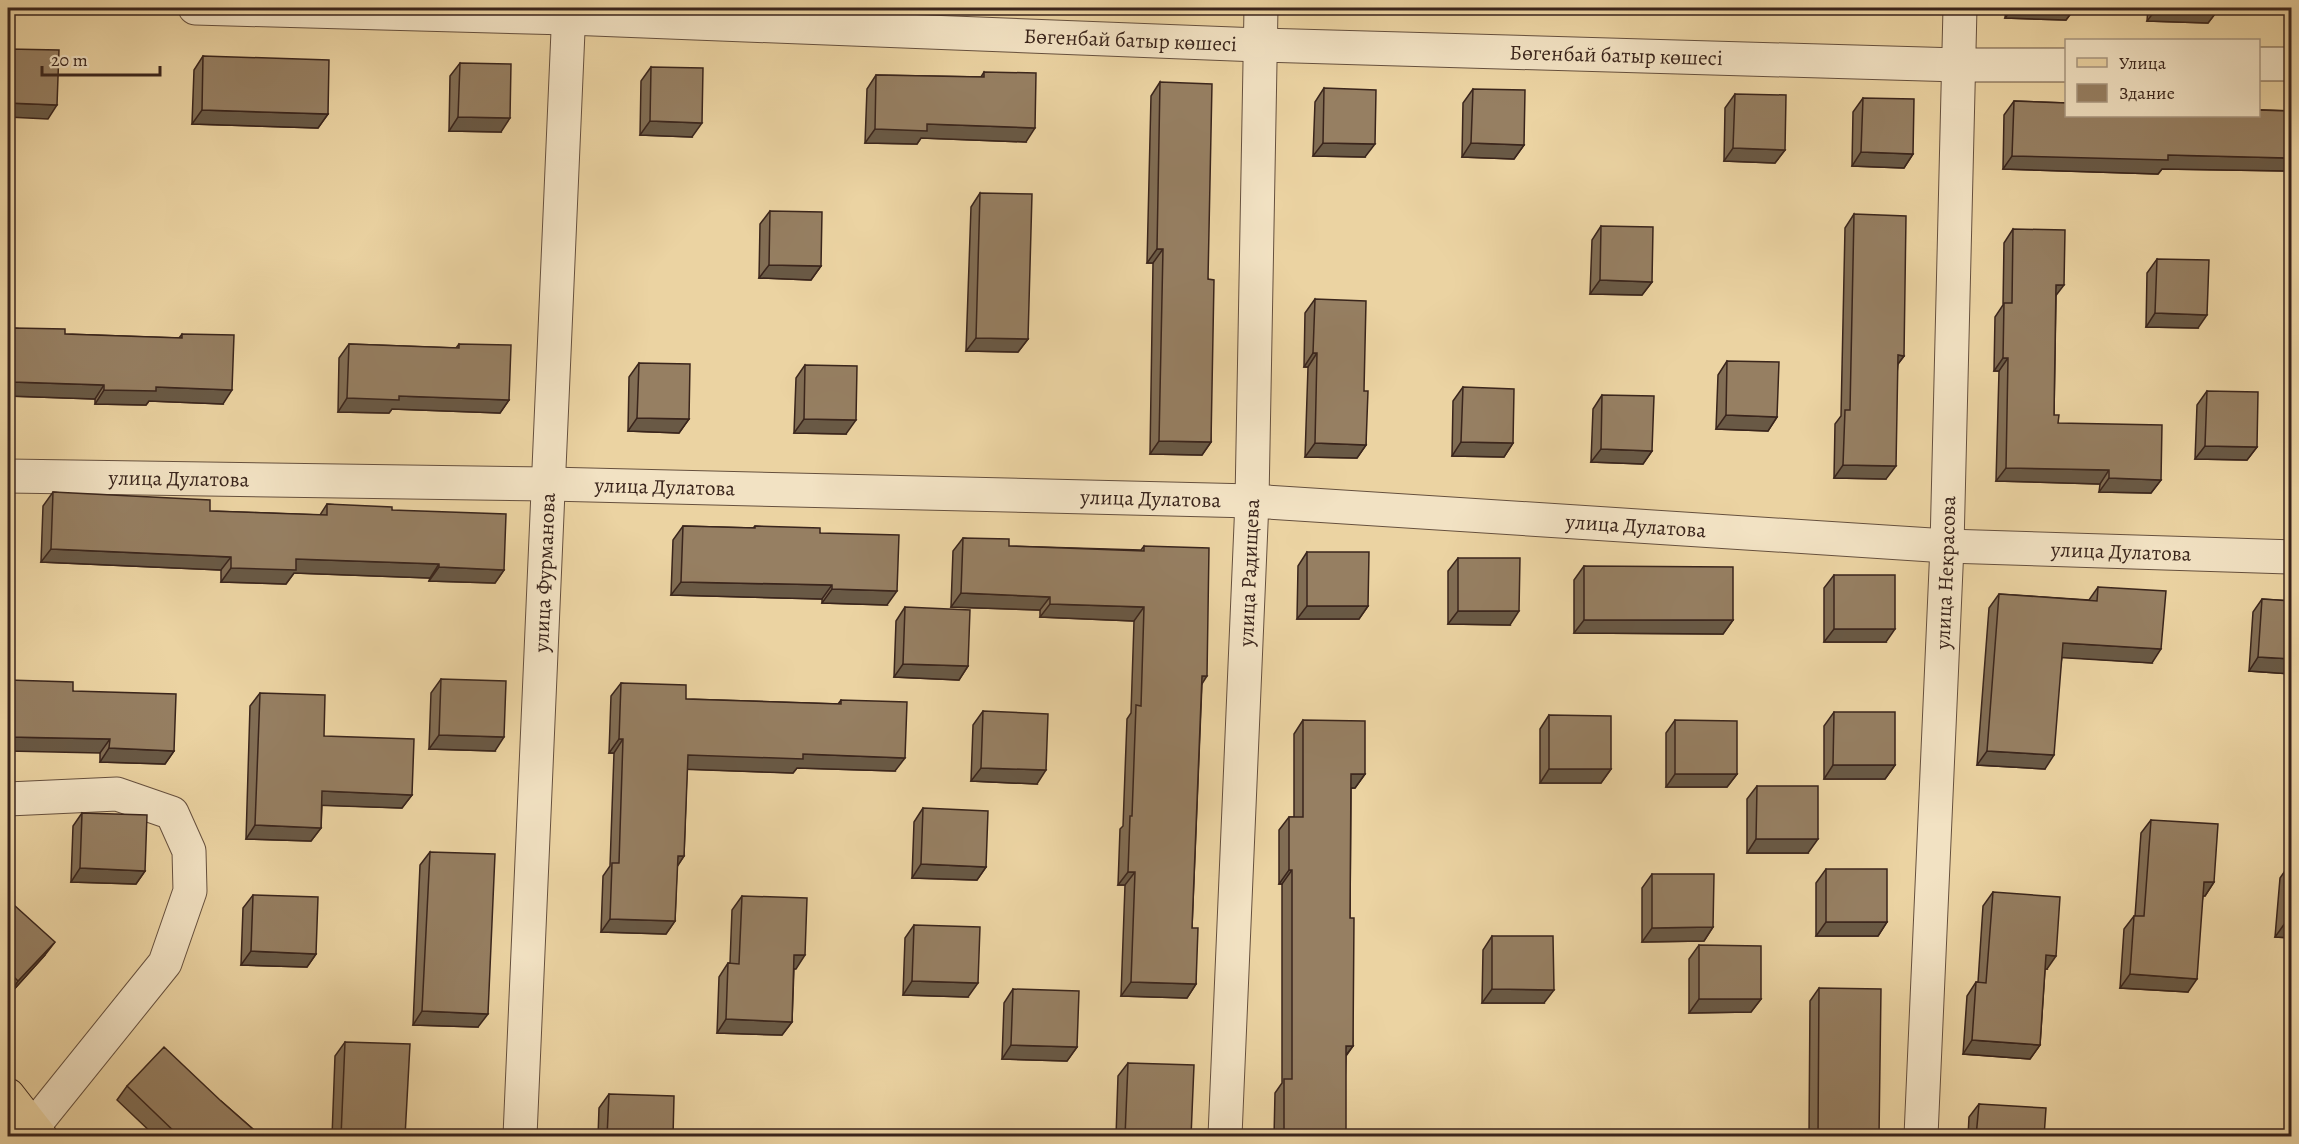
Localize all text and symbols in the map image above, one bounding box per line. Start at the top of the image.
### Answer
street label: Бөгенбай батыр көшесі [1023,22,1238,58]
street label: Бөгенбай батыр көшесі [1509,38,1723,72]
scale bar [42,39,160,77]
legend [2065,39,2260,117]
text: 20 m [51,48,88,72]
text: Улица [2119,51,2167,75]
text: Здание [2119,81,2175,105]
street label: улица Дулатова [108,463,250,494]
street label: улица Дулатова [593,471,736,503]
street label: улица Дулатова [1079,483,1222,514]
street label: улица Фурманова [527,492,562,654]
street label: улица Некрасова [1928,495,1962,651]
street label: улица Радищева [1232,498,1266,648]
street label: улица Дулатова [1564,507,1707,544]
street label: улица Дулатова [2050,535,2192,568]

